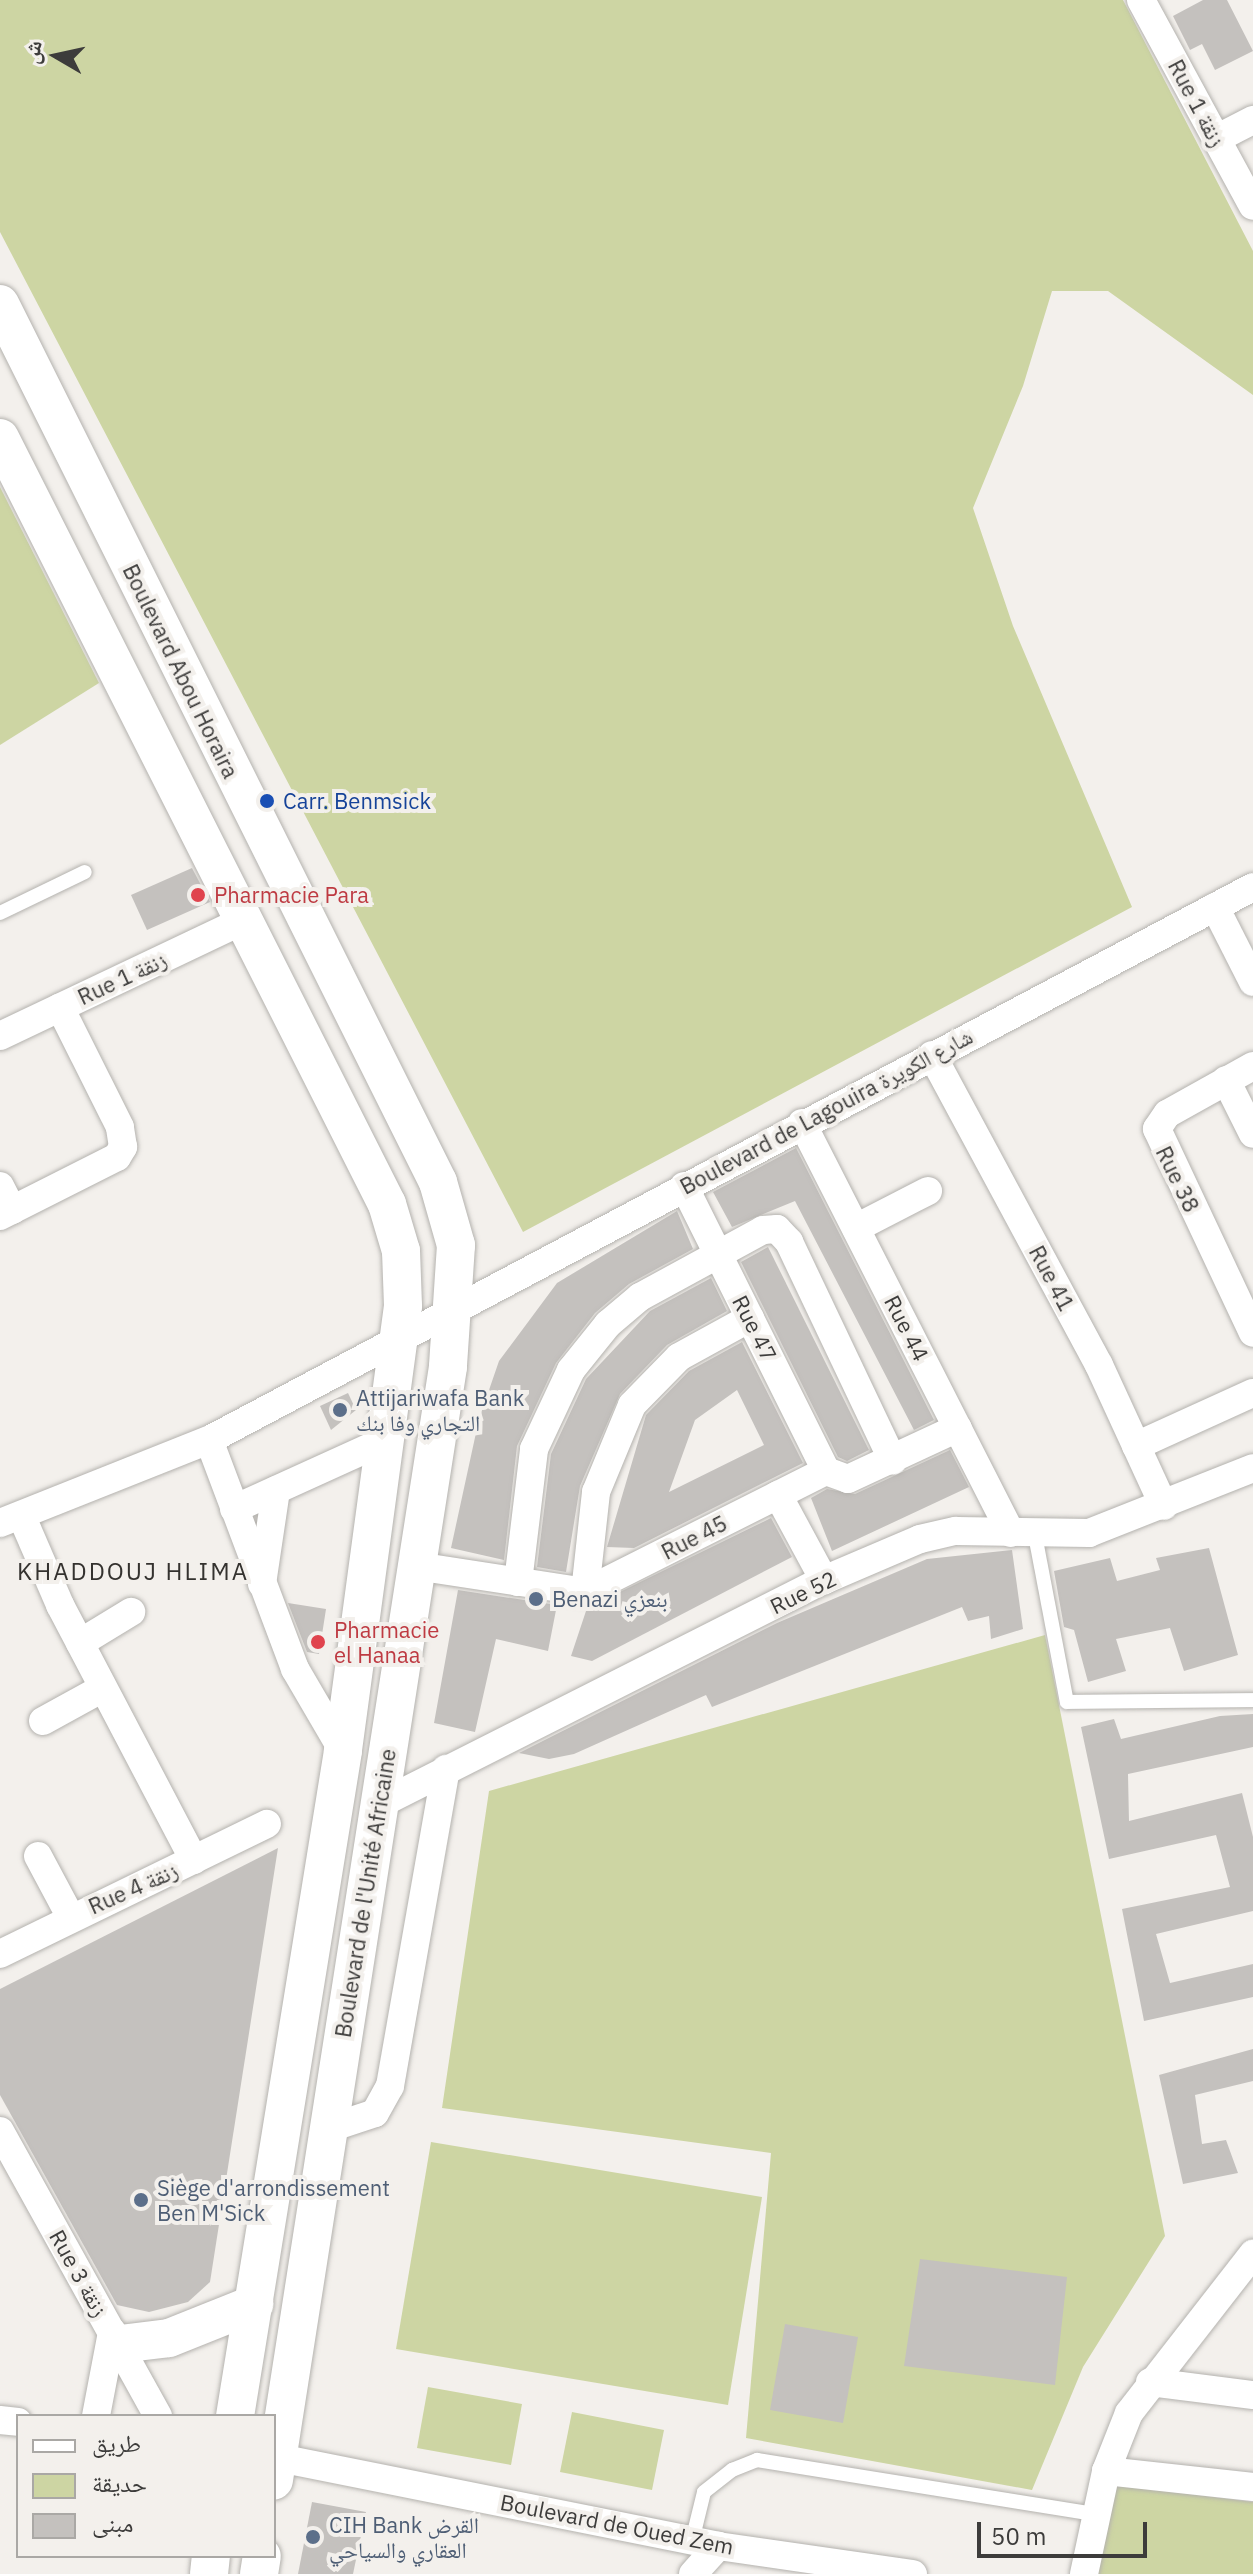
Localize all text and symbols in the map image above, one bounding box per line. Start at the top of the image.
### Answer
north arrow [16,16,96,96]
text: ش [16,38,48,66]
street label: Rue 1 زنقة [1163,55,1231,151]
street label: Boulevard Abou Horaira [118,560,244,782]
place label: Carr. Benmsick [283,788,431,814]
marker: Carr. Benmsick [258,792,276,810]
place label: Pharmacie Para [214,882,369,908]
marker: Pharmacie Para [189,886,207,904]
street label: Rue 1 زنقة [73,946,171,1010]
street label: Boulevard de Lagouira شارع الكويرة [675,1022,977,1200]
street label: Rue 38 [1151,1142,1205,1216]
street label: Rue 41 [1024,1241,1080,1315]
street label: Rue 47 [727,1291,783,1365]
street label: Rue 44 [879,1291,935,1365]
place label: Attijariwafa Bank التجاري وفا بنك [356,1384,524,1436]
marker: Attijariwafa Bank التجاري وفا بنك [331,1401,349,1419]
street label: Rue 45 [657,1509,731,1565]
district label: KHADDOUJ HLIMA [17,1558,249,1586]
street label: Rue 52 [766,1565,840,1619]
place label: Benazi بنعزي [552,1586,668,1612]
marker: Benazi بنعزي [527,1590,545,1608]
place label: Pharmacie el Hanaa [334,1616,439,1668]
marker: Pharmacie el Hanaa [309,1633,327,1651]
street label: Boulevard de l'Unité Africaine [329,1747,401,2039]
street label: Rue 4 زنقة [84,1857,182,1919]
place label: Siège d'arrondissement Ben M'Sick [157,2174,390,2226]
marker: Siège d'arrondissement Ben M'Sick [132,2191,150,2209]
street label: Rue 3 زنقة [44,2225,114,2321]
legend [16,2414,276,2558]
text: طريق [92,2427,141,2459]
text: حديقة [92,2467,147,2499]
street label: Boulevard de Oued Zem [498,2488,736,2560]
scale bar [981,2506,1151,2556]
text: مبنى [92,2507,133,2539]
place label: CIH Bank القرض العقاري والسياحي [329,2511,479,2562]
text: 50 m [991,2520,1046,2552]
marker: CIH Bank القرض العقاري والسياحي [304,2528,322,2546]

